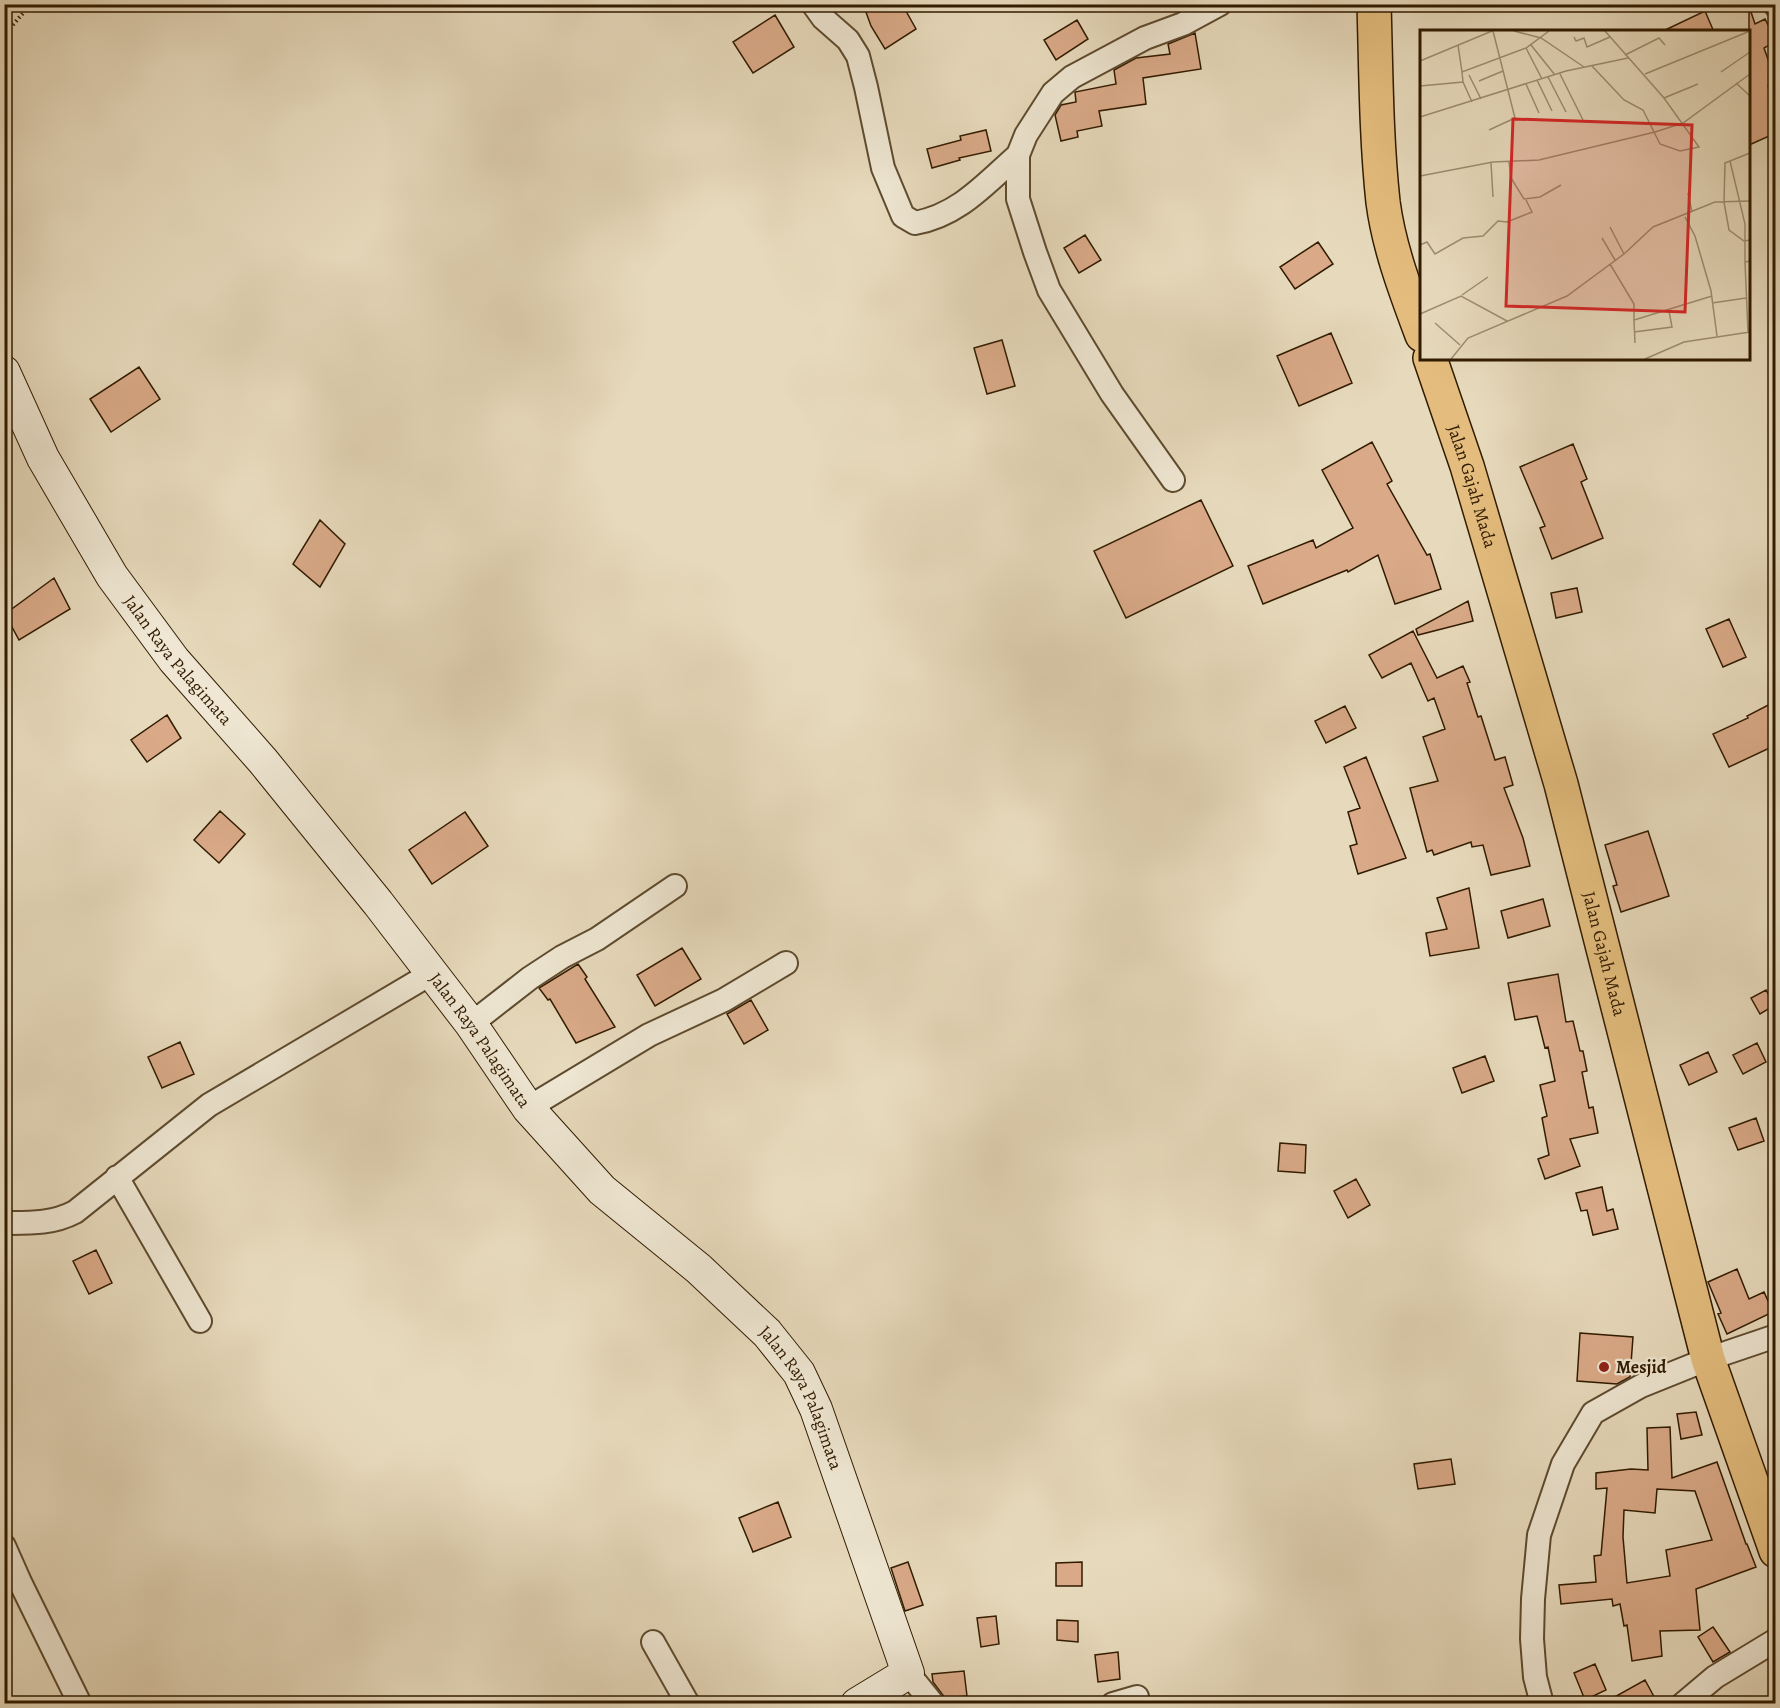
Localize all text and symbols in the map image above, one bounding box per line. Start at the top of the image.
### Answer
inset map [1420,30,1750,360]
street label: Jalan Gajah Mada [1442,421,1503,551]
street label: Jalan Raya Palagimata [118,590,238,731]
street label: Jalan Gajah Mada [1577,889,1632,1019]
street label: Jalan Raya Palagimata [424,968,537,1113]
street label: Jalan Raya Palagimata [754,1320,848,1474]
place label: Mesjid [1616,1355,1667,1379]
marker: Mesjid [1597,1360,1611,1374]

